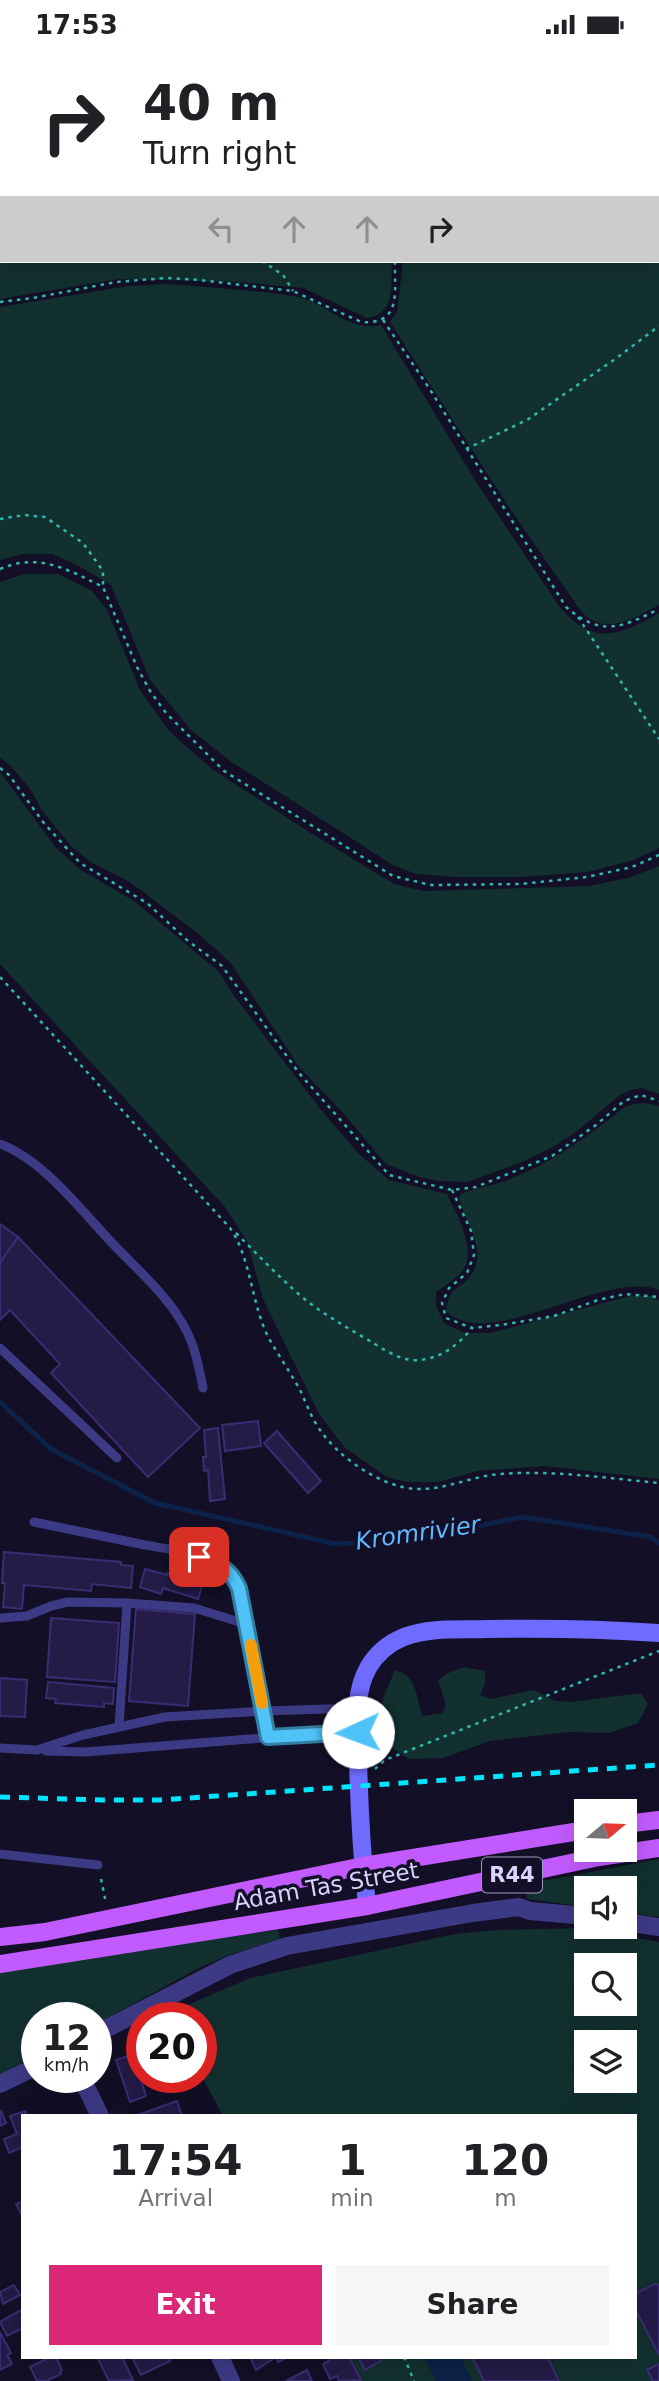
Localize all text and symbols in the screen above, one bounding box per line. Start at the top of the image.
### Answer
text: 17:53 [35,10,118,40]
text: 40 m [143,75,279,132]
icon: right [28,77,119,168]
text: Turn right [143,134,296,172]
icon: left [202,210,240,248]
icon: ahead [275,210,313,248]
icon: ahead [348,210,386,248]
icon: right [421,210,459,248]
water label: Kromrivier [354,1510,484,1556]
pin [169,1527,229,1587]
icon: arrive [180,1538,218,1576]
position arrow [321,1695,395,1769]
north arrow [574,1799,637,1862]
map controls [574,1799,637,2093]
street label: Adam Tas Street [232,1857,420,1915]
road number: R44 [482,1857,542,1892]
button: sound [574,1876,637,1939]
button: search [574,1953,637,2016]
speed limit sign: 20 [126,2002,217,2093]
text: 12 [42,2018,91,2058]
button: layers [574,2030,637,2093]
text: km/h [44,2054,89,2075]
text: 17:54 [109,2136,243,2185]
text: 1 [337,2136,367,2185]
text: 120 [462,2136,549,2185]
text: Arrival [138,2185,213,2211]
text: min [330,2185,374,2211]
text: m [494,2185,517,2211]
button: Exit [49,2265,322,2345]
button: Share [336,2265,609,2345]

